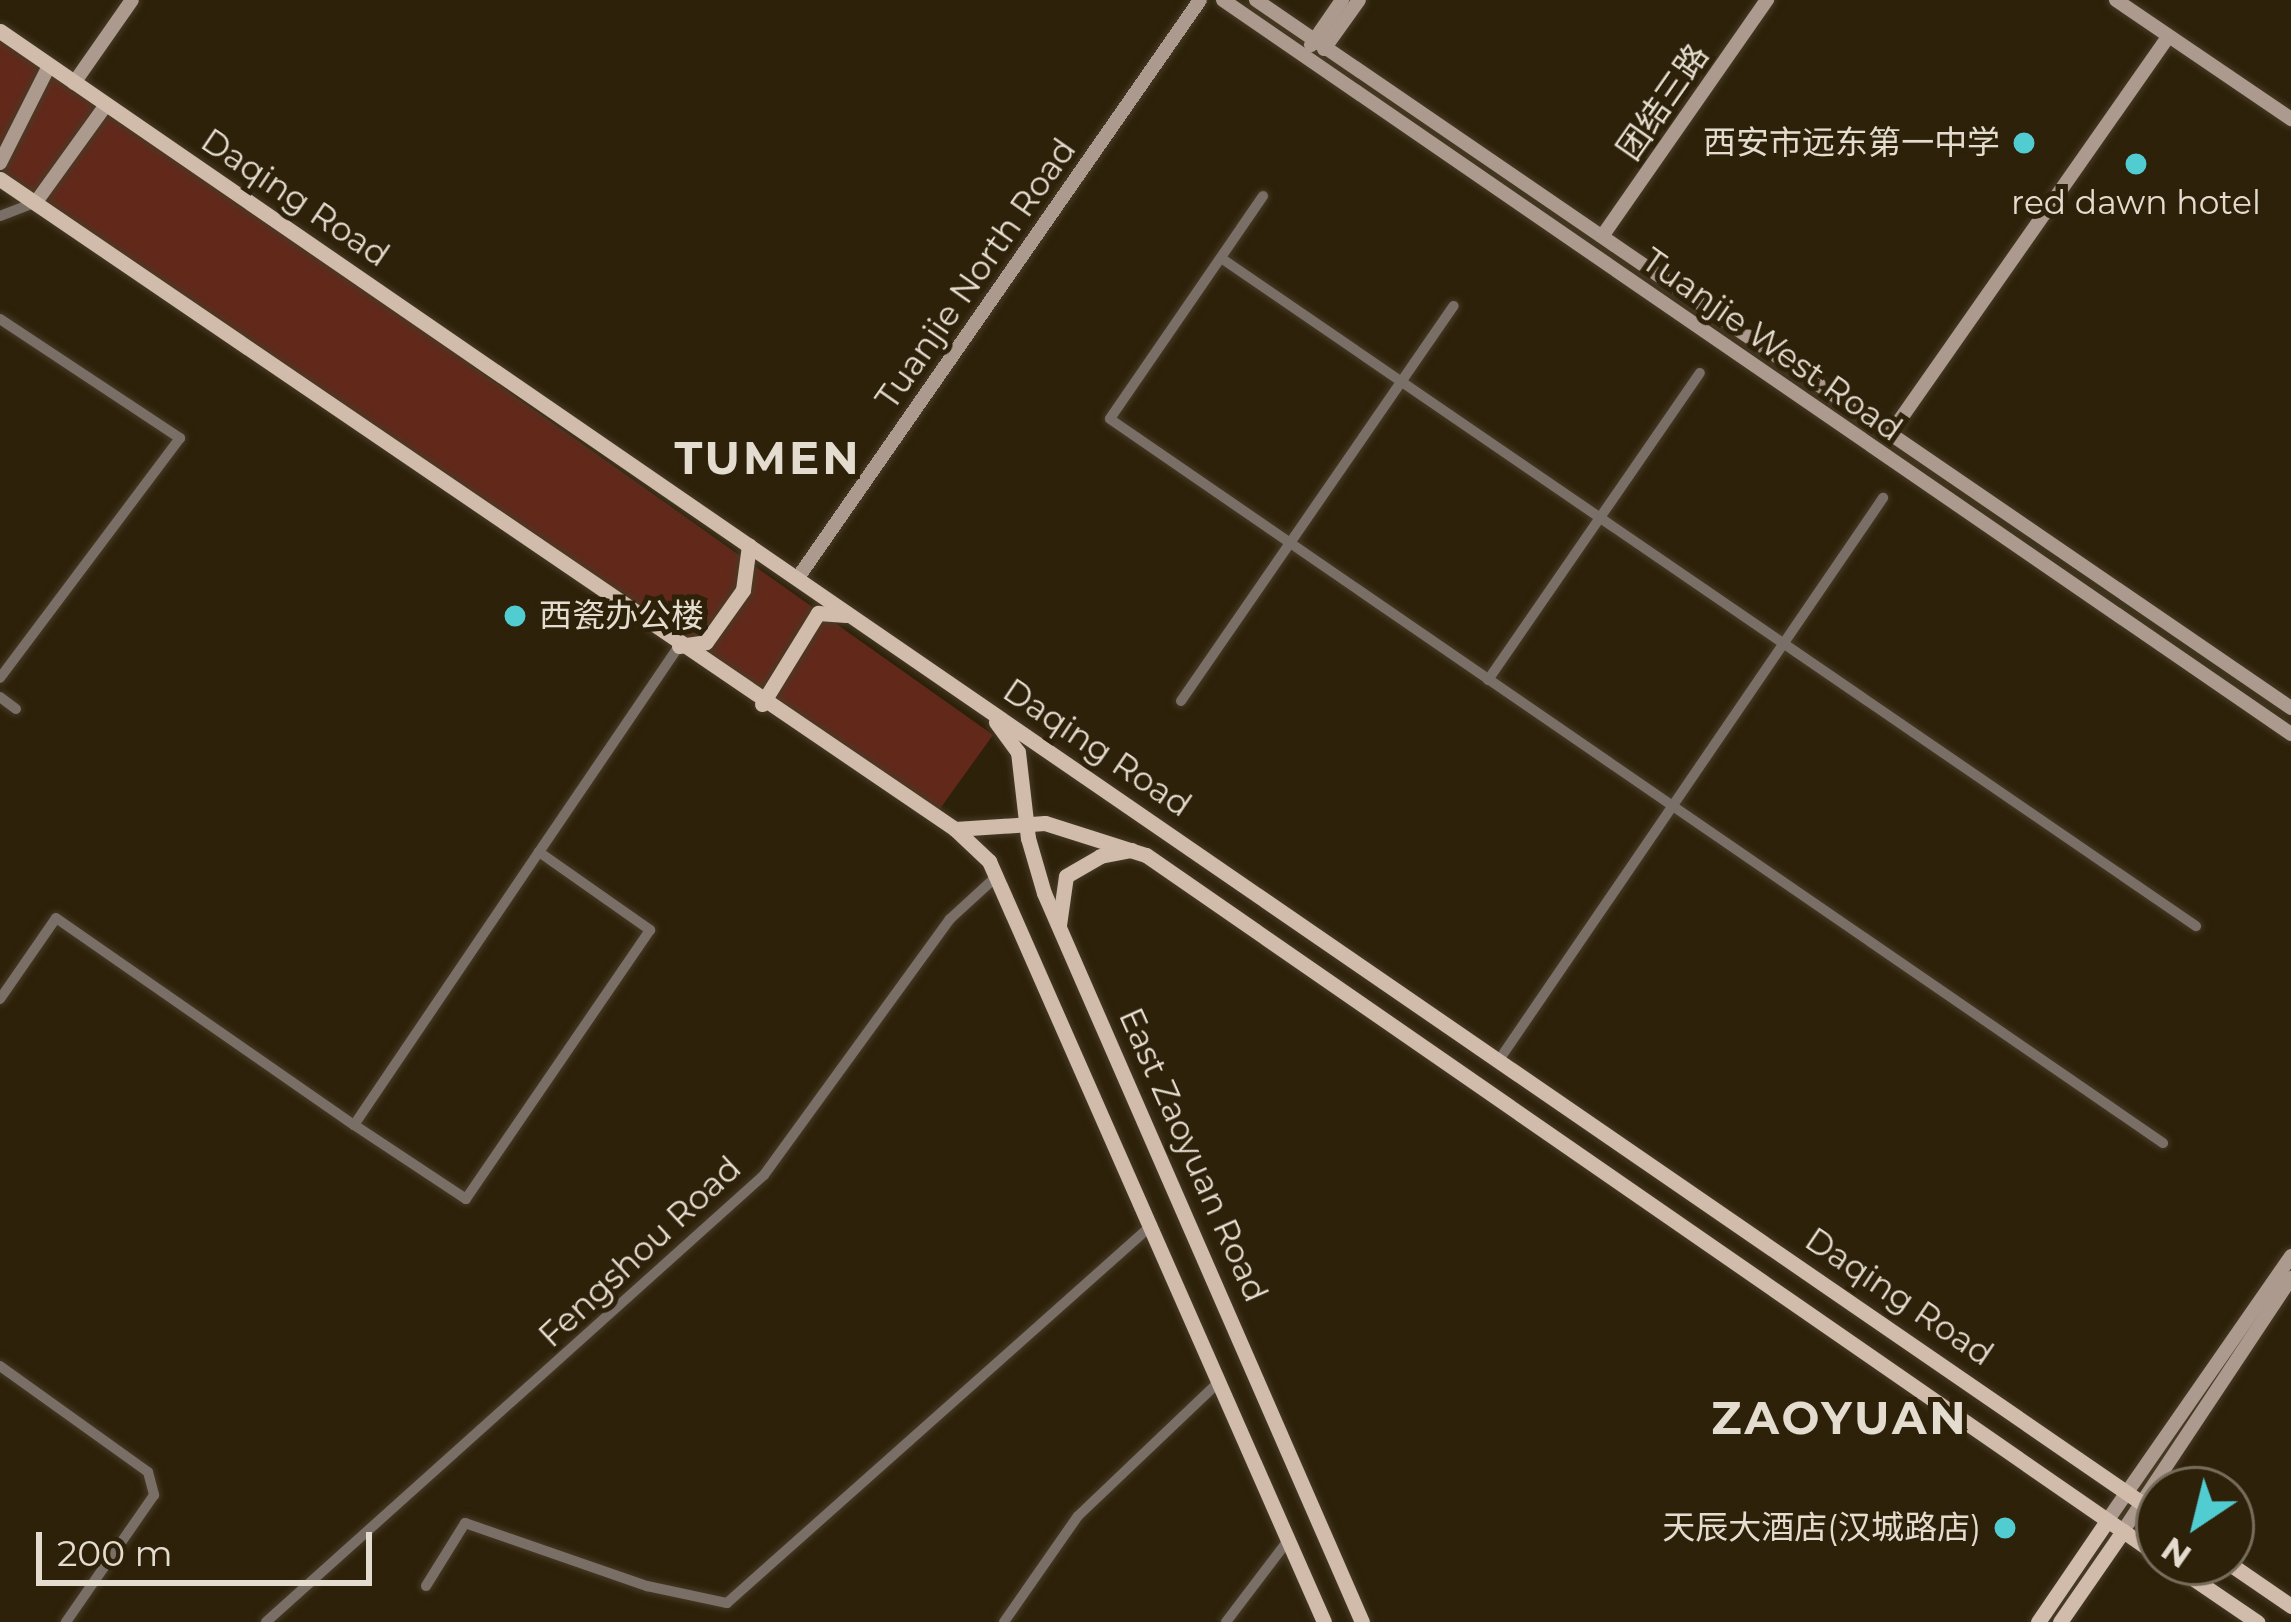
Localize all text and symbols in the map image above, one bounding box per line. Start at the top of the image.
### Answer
street label: 团结三路 [1609,37,1717,167]
street label: Daqing Road [194,121,396,275]
place label: 西安市远东第一中学 [1703,123,2000,163]
marker: 西安市远东第一中学 [2011,130,2037,156]
street label: Tuanjie North Road [868,131,1084,417]
marker: red dawn hotel [2123,151,2149,177]
place label: red dawn hotel [2011,183,2261,223]
street label: Tuanjie West Road [1634,240,1910,450]
district label: TUMEN [674,431,862,485]
place label: 西瓷办公楼 [539,596,704,636]
marker: 西瓷办公楼 [502,603,528,629]
street label: Daqing Road [996,671,1198,825]
street label: East Zaoyuan Road [1110,1002,1276,1308]
street label: Fengshou Road [531,1148,749,1356]
street label: Daqing Road [1798,1220,2000,1374]
district label: ZAOYUAN [1711,1391,1969,1445]
north arrow [2135,1466,2255,1586]
scale bar [42,1508,378,1582]
place label: 天辰大酒店(汉城路店) [1662,1508,1981,1548]
marker: 天辰大酒店(汉城路店) [1992,1515,2018,1541]
text: N [2154,1529,2198,1577]
text: 200 m [57,1531,173,1575]

